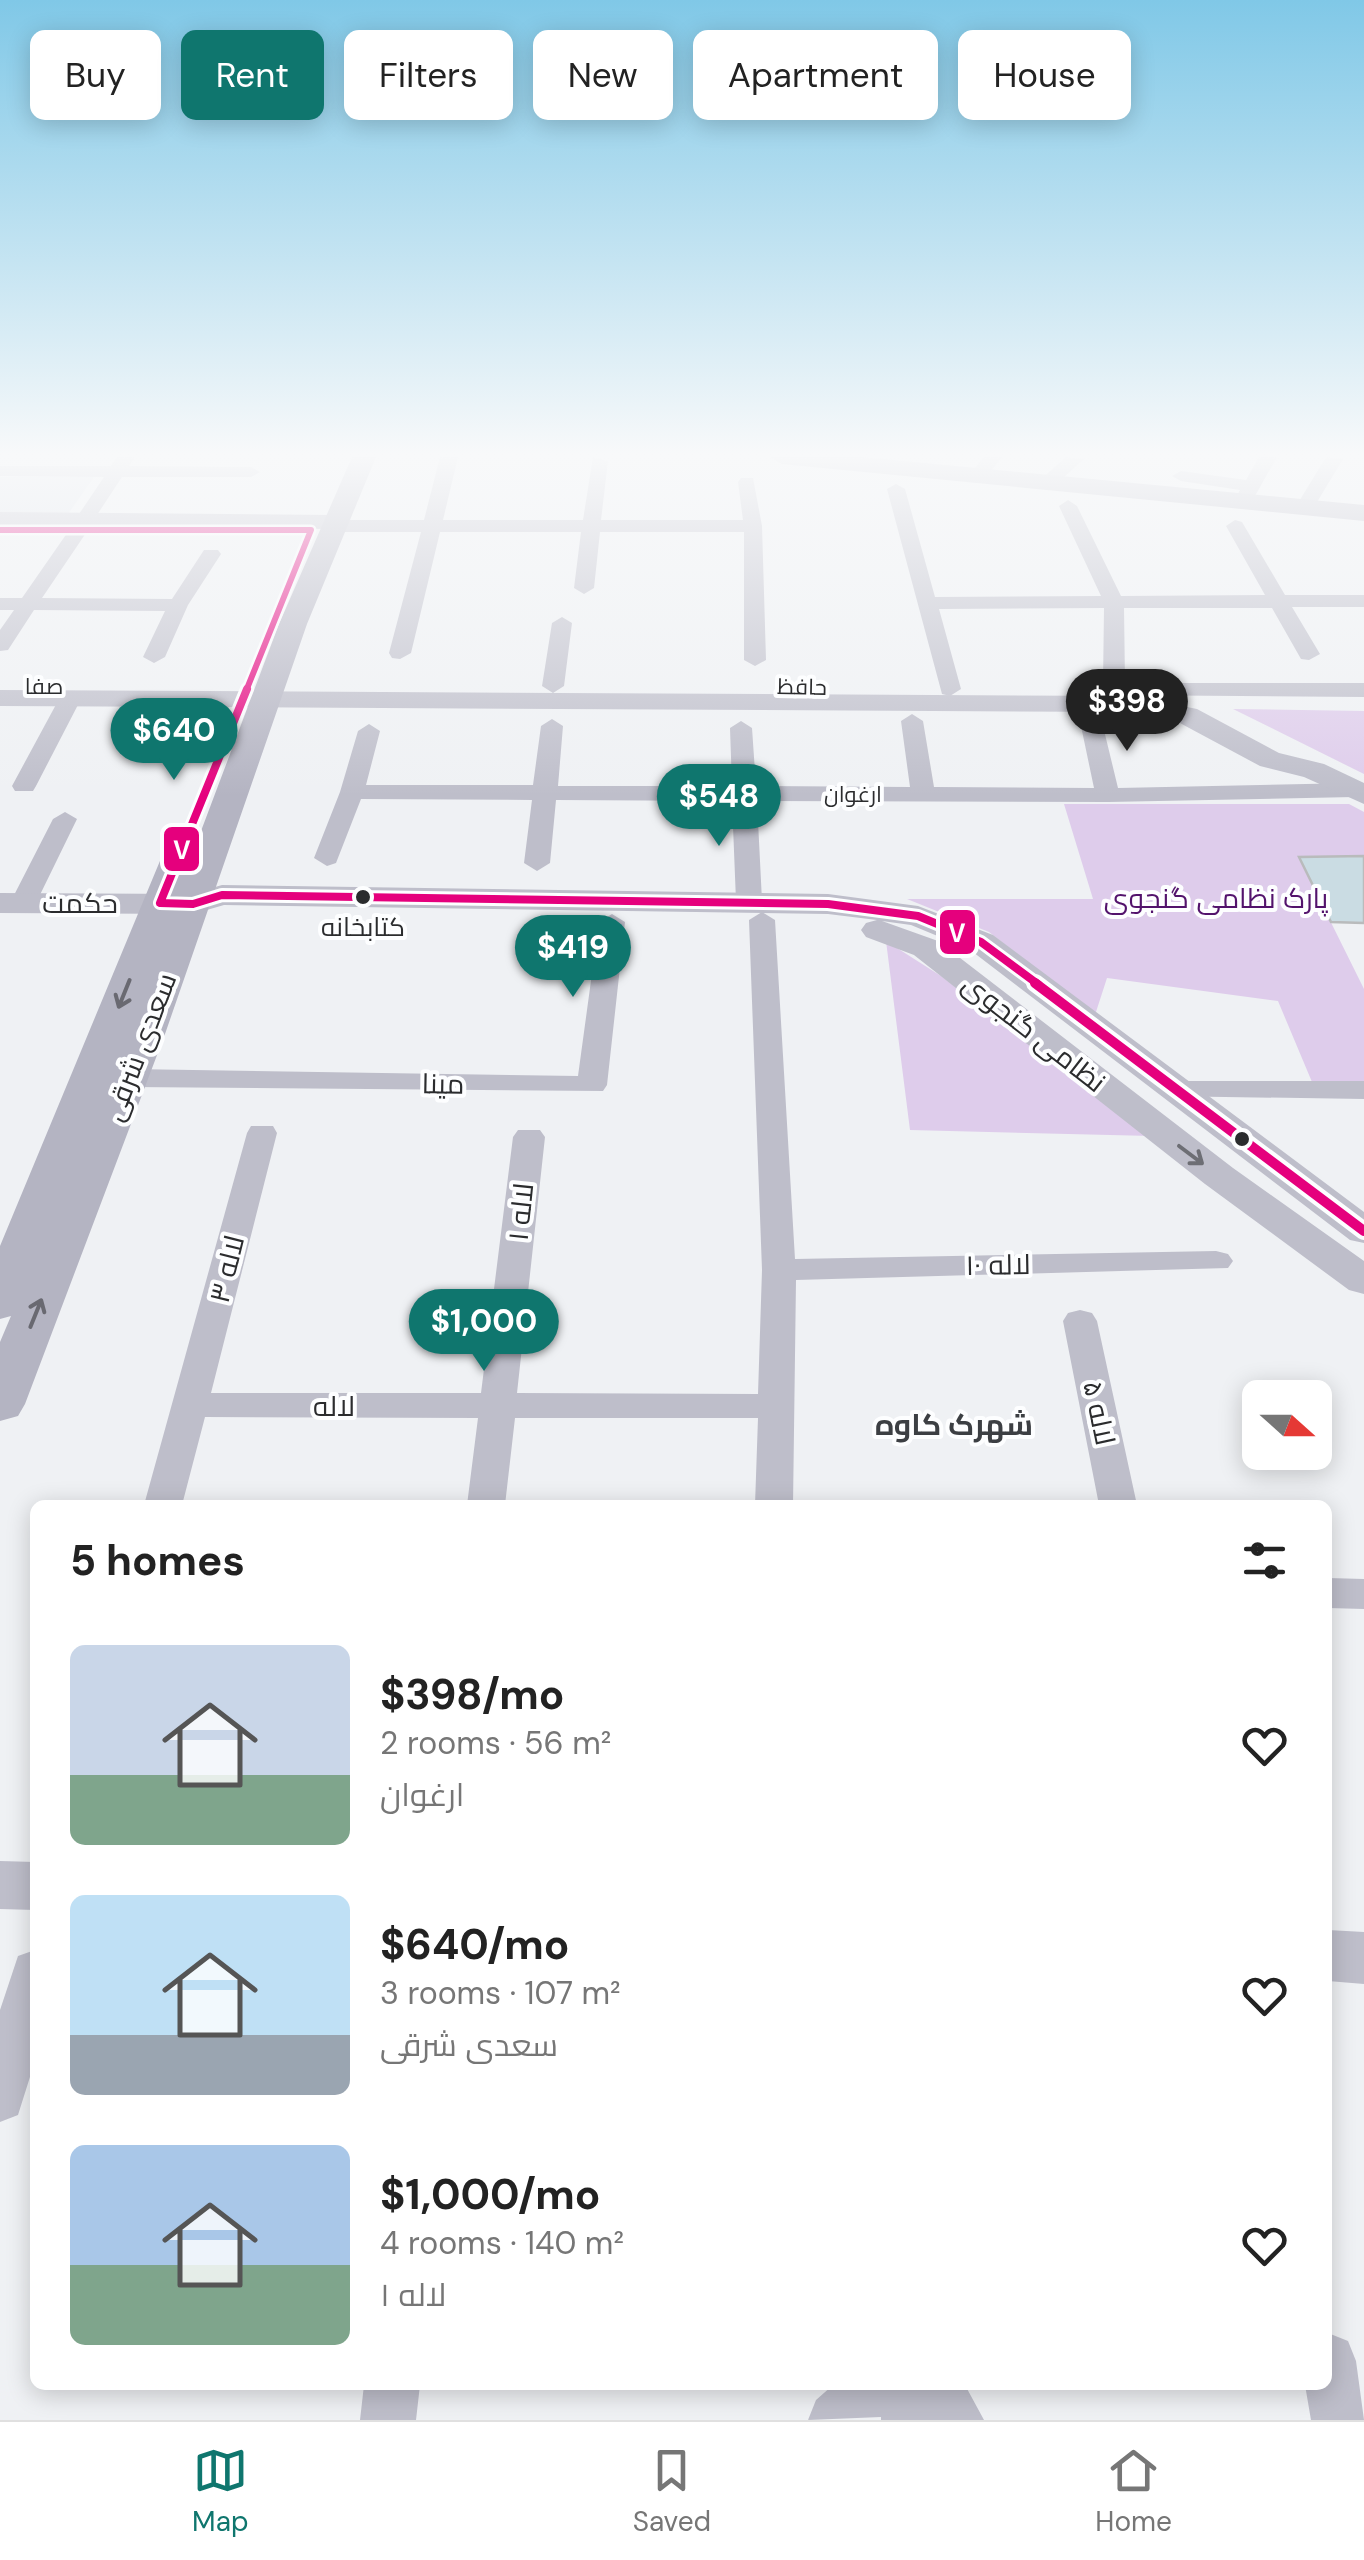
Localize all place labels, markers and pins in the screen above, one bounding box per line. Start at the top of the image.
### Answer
pin: $398 [1068,669,1186,754]
pin: $640 [115,698,233,783]
pin: $548 [660,764,778,849]
marker: کتابخانه [353,887,373,907]
place label: کتابخانه [321,910,405,944]
pin: $419 [514,915,632,1000]
unlabelled marker [1232,1129,1252,1149]
pin: $1,000 [403,1289,565,1374]

